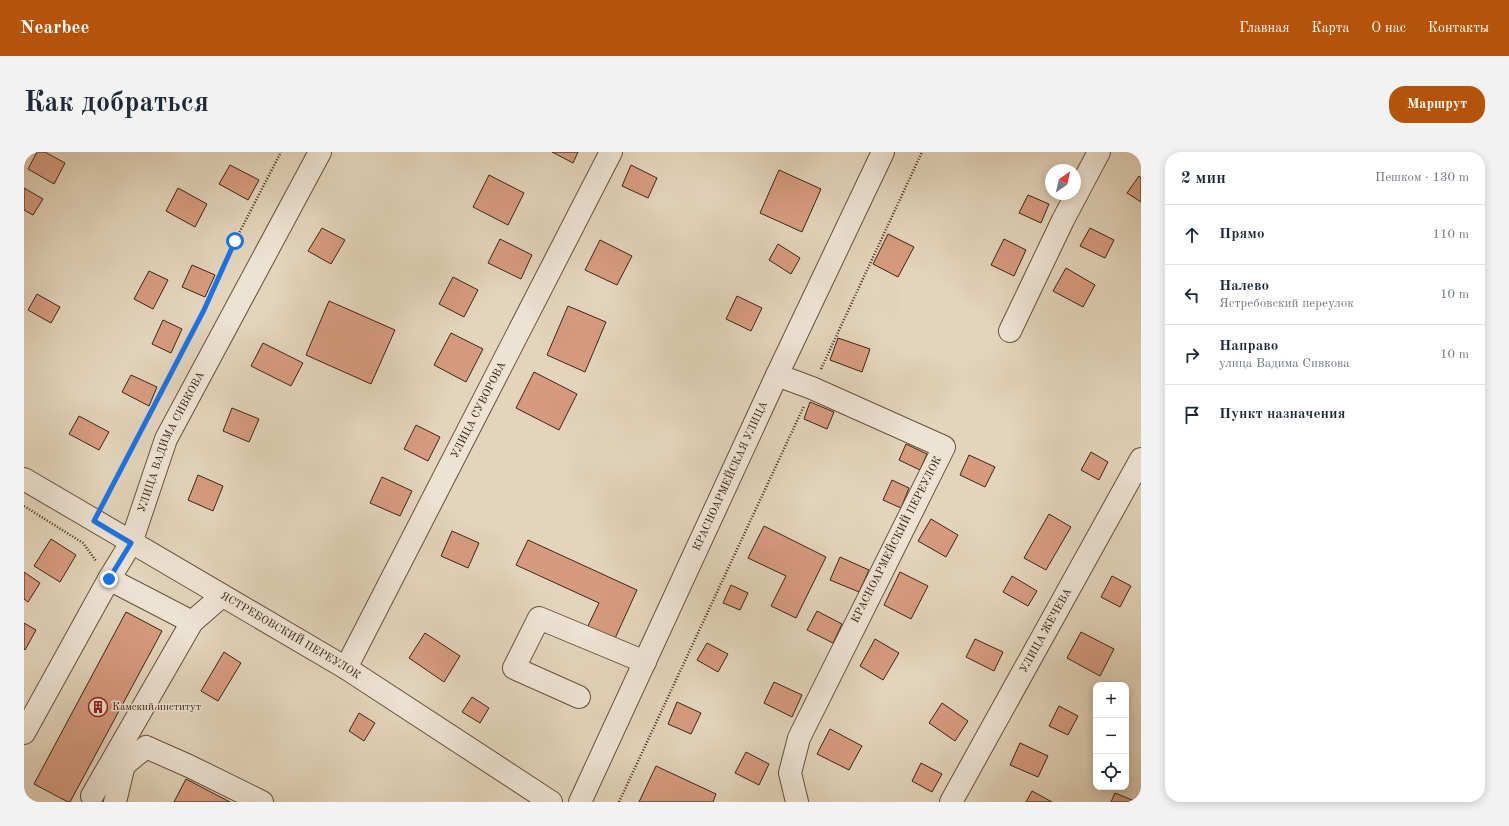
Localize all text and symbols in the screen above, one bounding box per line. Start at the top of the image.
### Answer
text: Nearbee [20,19,89,38]
text: Главная [1239,21,1289,35]
text: Карта [1311,21,1349,35]
text: О нас [1371,21,1406,35]
text: Контакты [1428,21,1489,35]
button: Маршрут [1389,86,1485,123]
text: Как добраться [24,90,209,118]
north arrow [1045,164,1081,200]
text: 2 мин [1181,170,1226,187]
text: Пешком · 130 m [1375,171,1469,184]
icon: ahead [1181,224,1203,246]
text: Прямо [1219,227,1265,242]
text: 110 m [1432,228,1469,241]
route start [226,232,244,250]
text: Налево [1219,279,1269,294]
icon: left [1181,284,1203,306]
text: 10 m [1440,288,1469,301]
text: Ястребовский переулок [1219,297,1354,310]
text: Направо [1219,339,1278,354]
icon: right [1181,344,1203,366]
text: 10 m [1440,348,1469,361]
text: улица Вадима Сивкова [1219,357,1350,370]
street label: УЛИЦА СУВОРОВА [449,359,508,460]
street label: УЛИЦА ВАДИМА СИВКОВА [136,369,207,514]
street label: КРАСНОАРМЕЙСКАЯ УЛИЦА [691,399,770,553]
icon: arrive [1181,404,1203,426]
text: Пункт назначения [1219,407,1346,422]
street label: КРАСНОАРМЕЙСКИЙ ПЕРЕУЛОК [848,454,944,625]
route end [100,570,118,588]
street label: УЛИЦА ЖЕЧЕВА [1018,586,1074,675]
street label: ЯСТРЕБОВСКИЙ ПЕРЕУЛОК [219,590,362,681]
map controls [1093,682,1129,790]
button: + [1093,682,1129,718]
building icon: Камский институт [87,696,109,718]
place label: Камский институт [112,702,201,713]
button: − [1093,718,1129,754]
button: locate [1093,754,1129,790]

